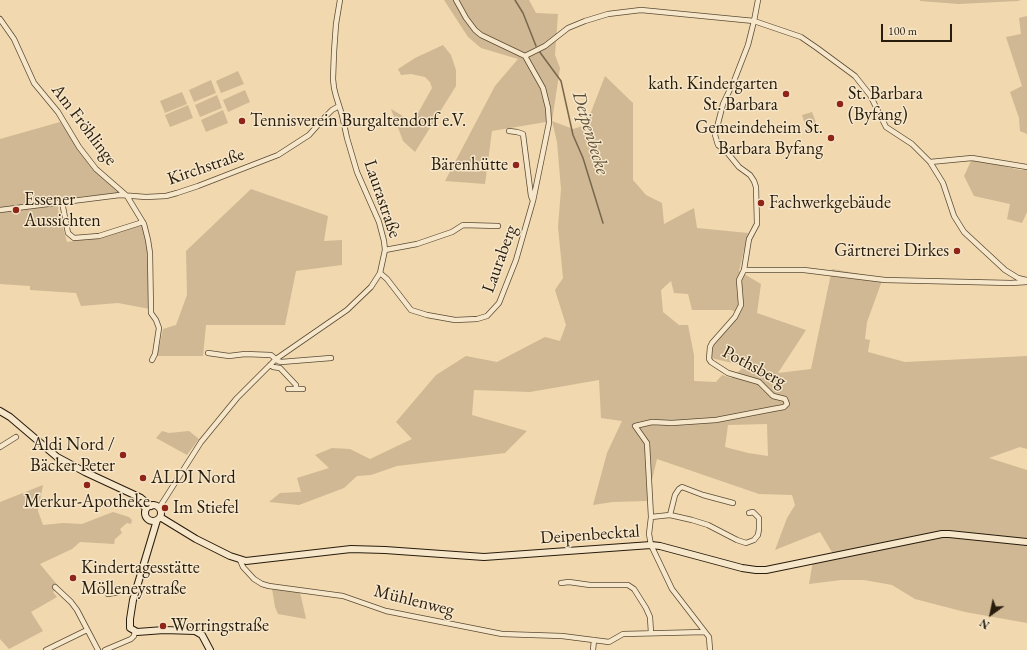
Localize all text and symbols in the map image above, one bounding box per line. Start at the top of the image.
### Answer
scale bar [883,16,954,42]
text: 100 m [888,23,917,39]
place label: kath. Kindergarten St. Barbara [648,73,778,116]
street label: Am Fröhlinge [46,80,122,170]
place label: St. Barbara (Byfang) [848,83,923,126]
water label: Deipenbecke [566,88,614,178]
marker: kath. Kindergarten St. Barbara [781,89,791,99]
marker: St. Barbara (Byfang) [835,99,845,109]
place label: Tennisverein Burgaltendorf e.V. [250,110,466,132]
marker: Tennisverein Burgaltendorf e.V. [237,116,247,126]
place label: Gemeindeheim St. Barbara Byfang [695,117,823,160]
marker: Gemeindeheim St. Barbara Byfang [826,133,836,143]
street label: Kirchstraße [165,144,247,190]
place label: Bärenhütte [431,154,508,176]
street label: Laurastraße [359,157,405,241]
marker: Bärenhütte [511,160,521,170]
place label: Essener Aussichten [24,189,101,232]
place label: Fachwerkgebäude [769,192,891,214]
marker: Fachwerkgebäude [756,198,766,208]
marker: Essener Aussichten [11,205,21,215]
street label: Lauraberg [478,222,522,296]
place label: Gärtnerei Dirkes [834,240,949,262]
marker: Gärtnerei Dirkes [952,246,962,256]
street label: Pothsberg [719,341,789,393]
place label: Aldi Nord / Bäcker Peter [30,434,115,476]
marker: Aldi Nord / Bäcker Peter [118,450,128,460]
place label: ALDI Nord [151,467,236,489]
marker: ALDI Nord [138,473,148,483]
marker: Merkur-Apotheke [82,480,92,490]
place label: Merkur-Apotheke [24,491,150,513]
place label: Im Stiefel [173,497,239,519]
marker: Im Stiefel [160,503,170,513]
street label: Deipenbecktal [539,521,641,549]
place label: Kindertagesstätte Mölleneystraße [81,557,200,600]
marker: Kindertagesstätte Mölleneystraße [68,573,78,583]
street label: Mühlenweg [372,581,456,621]
north arrow [971,594,1011,634]
place label: Worringstraße [171,615,269,637]
text: N [977,616,992,632]
marker: Worringstraße [158,621,168,631]

